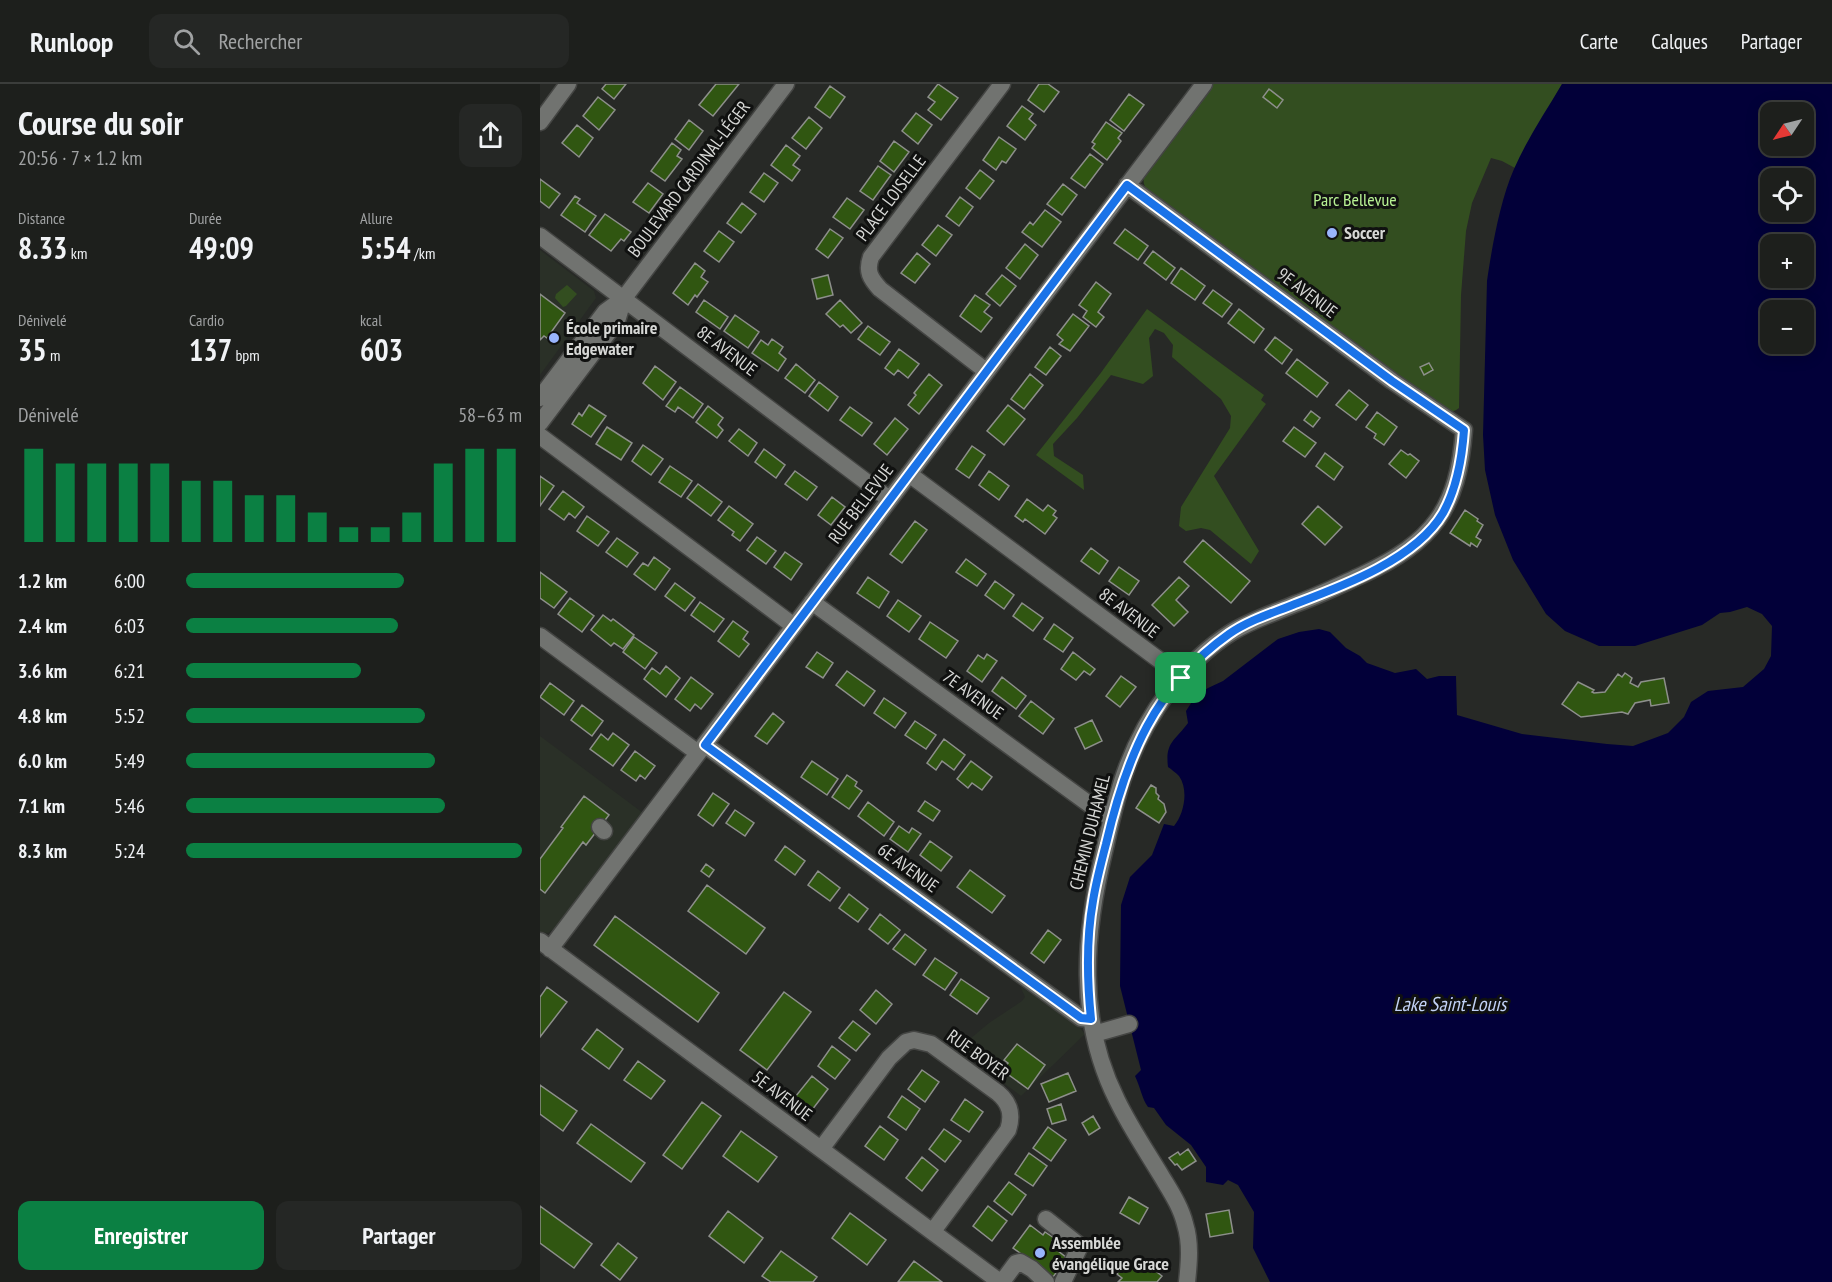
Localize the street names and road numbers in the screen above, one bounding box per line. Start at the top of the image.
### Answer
street label: BOULEVARD CARDINAL-LÉGER [622,96,755,261]
street label: PLACE LOISELLE [851,150,931,245]
street label: 9E AVENUE [1273,262,1342,323]
street label: 8E AVENUE [693,320,762,381]
street label: RUE BELLEVUE [823,459,898,548]
street label: 8E AVENUE [1095,582,1164,643]
street label: 7E AVENUE [938,665,1008,724]
street label: CHEMIN DUHAMEL [1064,771,1115,892]
street label: 6E AVENUE [873,838,943,897]
street label: RUE BOYER [942,1024,1014,1085]
street label: 5E AVENUE [748,1065,817,1126]

